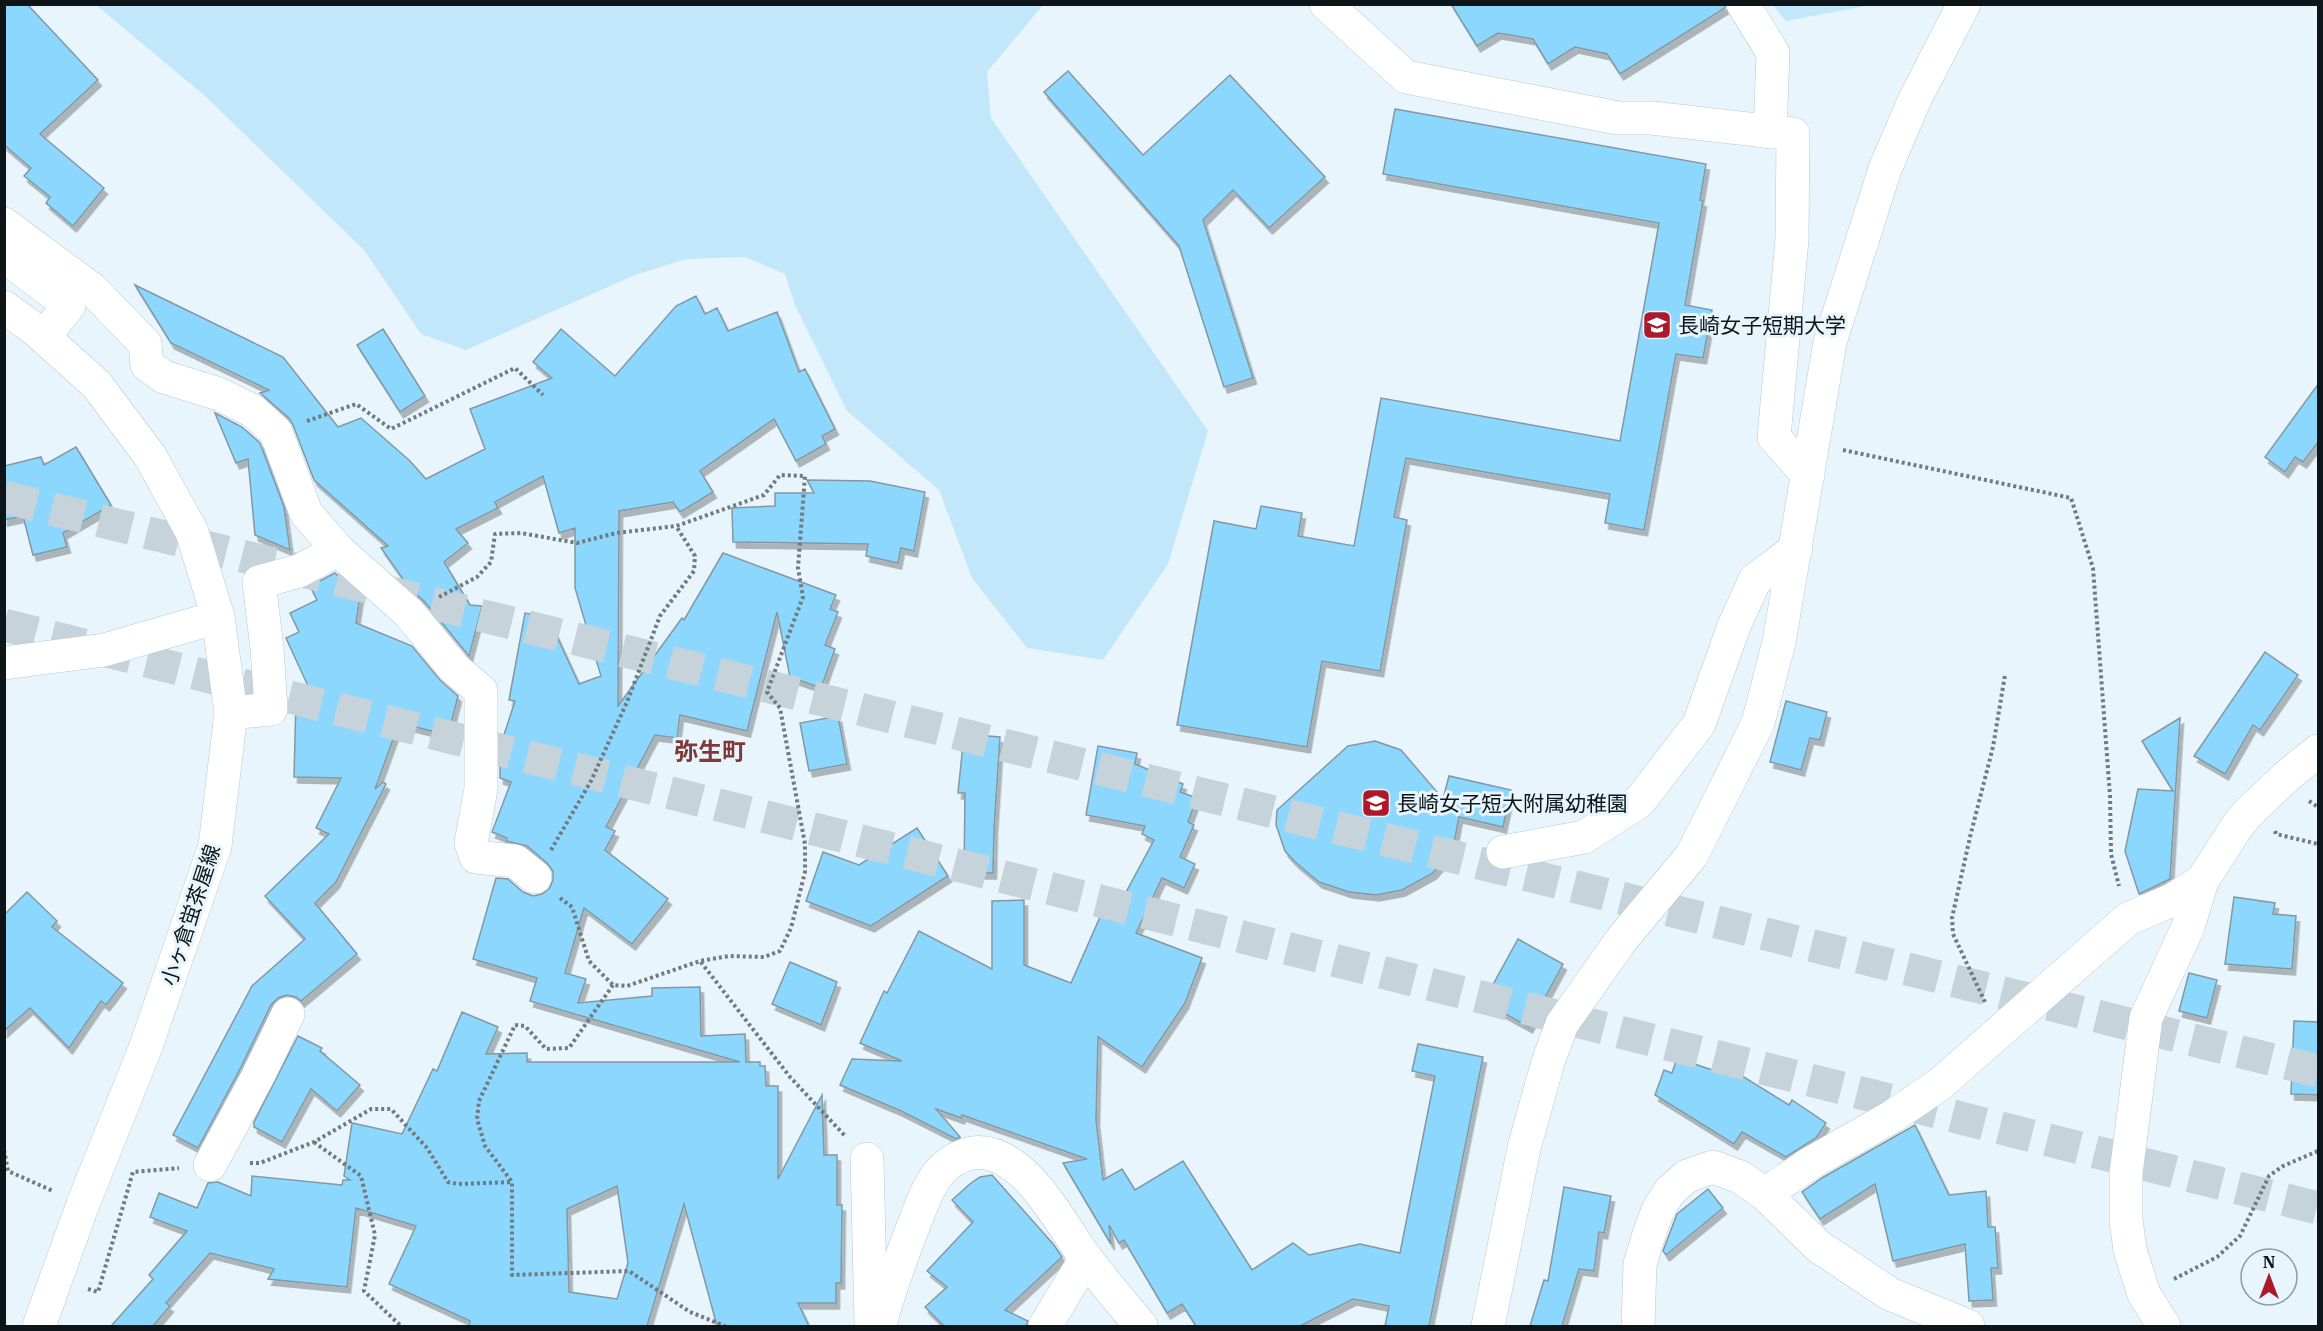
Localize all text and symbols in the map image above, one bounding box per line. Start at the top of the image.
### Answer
school or university icon: 長崎女子短期大学 [1641,309,1673,341]
place label: 長崎女子短期大学 [1678,311,1846,339]
district label: 弥生町 [674,735,746,767]
school or university icon: 長崎女子短大附属幼稚園 [1360,787,1392,819]
place label: 長崎女子短大附属幼稚園 [1397,789,1628,817]
street label: 小ヶ倉蛍茶屋線 [154,841,226,989]
north arrow [2239,1247,2299,1307]
text: N [2263,1252,2275,1272]

